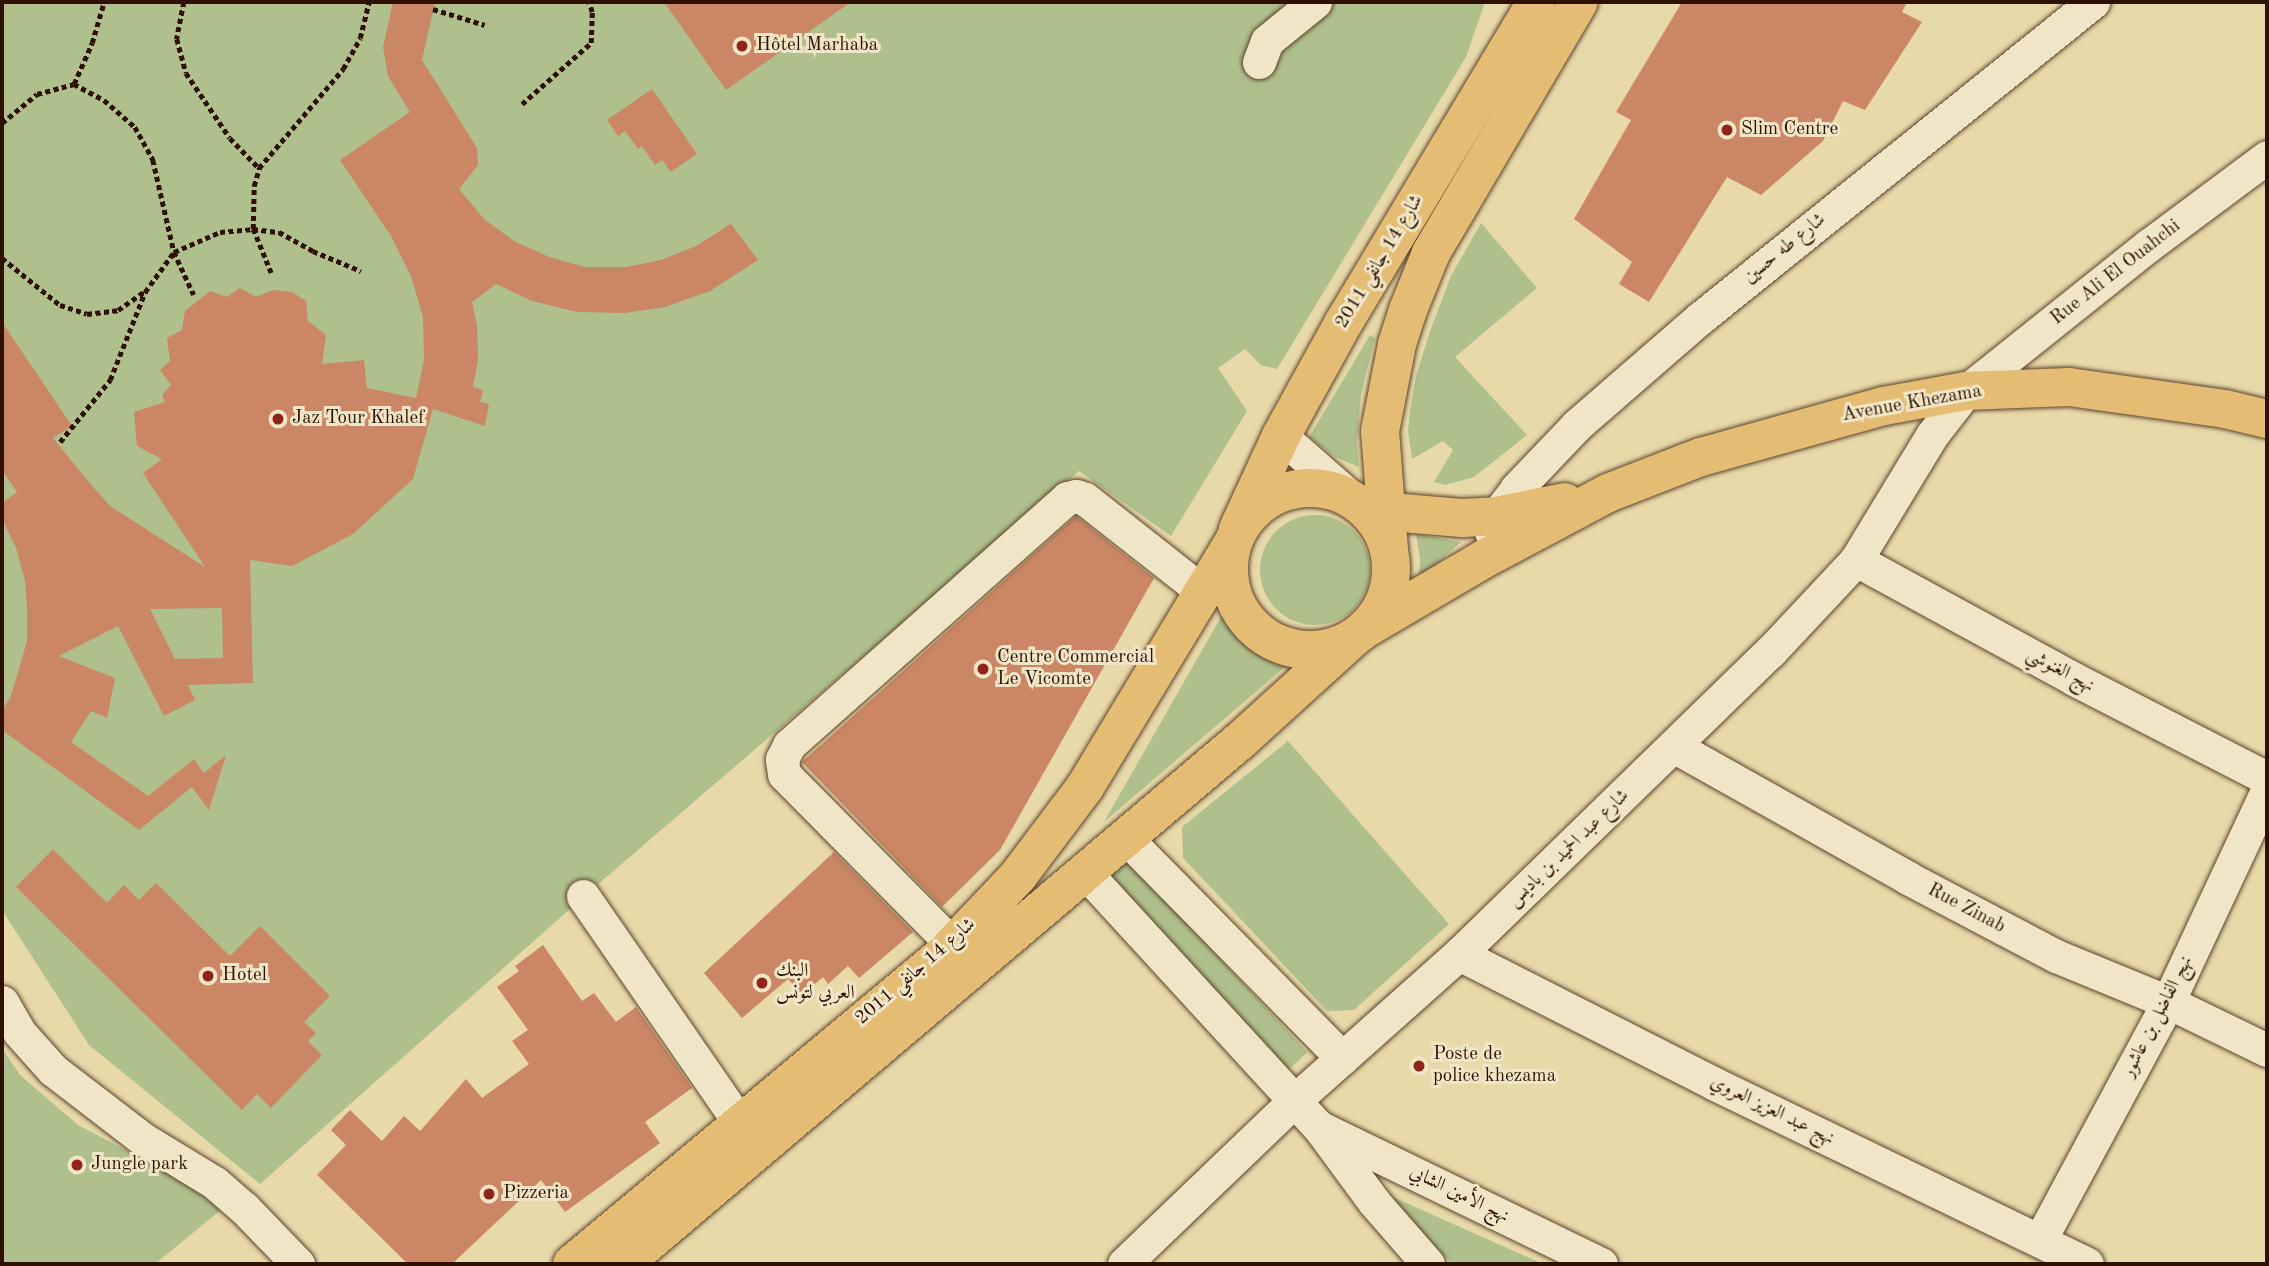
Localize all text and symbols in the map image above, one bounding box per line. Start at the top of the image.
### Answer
place label: Hôtel Marhaba [756,35,878,57]
marker: Hôtel Marhaba [734,38,750,54]
place label: Slim Centre [1741,119,1838,141]
marker: Slim Centre [1719,122,1735,138]
street label: شارع 14 جانفي 2011 [1331,191,1429,333]
street label: شارع طه حسين [1739,209,1831,289]
street label: Rue Ali El Ouahchi [2047,215,2185,331]
street label: Avenue Khezama [1840,381,1984,427]
place label: Jaz Tour Khalef [292,408,425,430]
marker: Jaz Tour Khalef [270,411,286,427]
street label: نهج الغنوشي [2022,644,2098,698]
place label: Centre Commercial Le Vicomte [997,647,1154,691]
marker: Centre Commercial Le Vicomte [975,661,991,677]
street label: شارع عبد الحميد بن باديس [1504,785,1634,913]
street label: Rue Zinab [1923,879,2009,939]
street label: شارع 14 جانفي 2011 [851,914,981,1030]
street label: نهج الفاضل بن عاشور [2118,952,2198,1082]
place label: البنك العربي لتونس [776,961,855,1005]
place label: Hotel [222,965,267,987]
marker: Hotel [200,968,216,984]
marker: البنك العربي لتونس [754,975,770,991]
place label: Poste de police khezama [1433,1044,1556,1088]
marker: Poste de police khezama [1411,1058,1427,1074]
street label: نهج عبد العزيز العروي [1706,1071,1838,1151]
place label: Jungle park [91,1154,188,1176]
marker: Jungle park [69,1157,85,1173]
street label: نهج الأمين الشابي [1406,1161,1512,1229]
place label: Pizzeria [503,1183,569,1205]
marker: Pizzeria [481,1186,497,1202]

